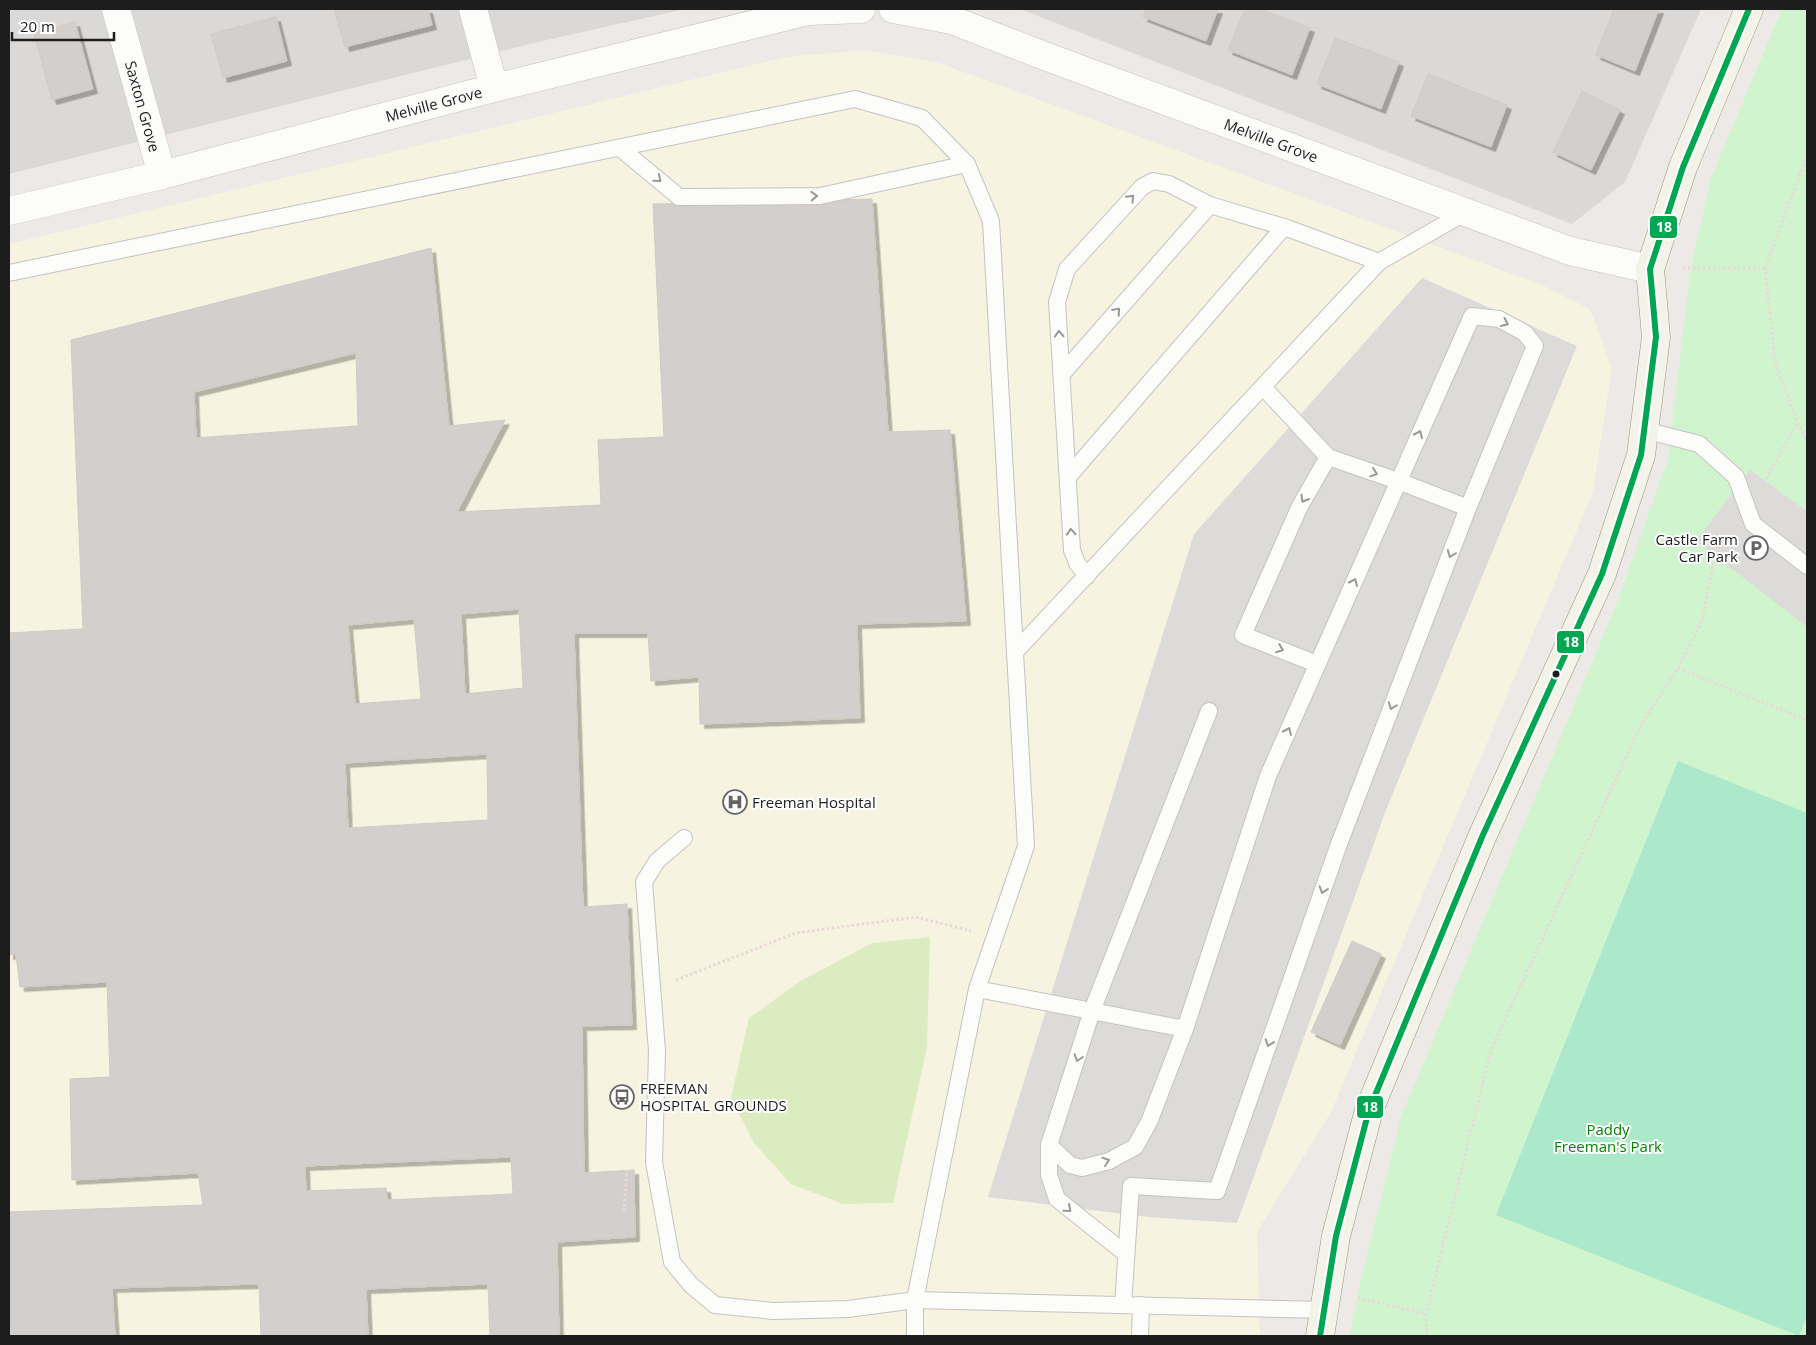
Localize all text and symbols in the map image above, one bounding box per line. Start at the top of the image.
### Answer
scale bar [12,10,115,42]
text: 20 m [20,16,55,36]
street label: Saxton Grove [121,58,165,154]
street label: Melville Grove [383,82,484,126]
street label: Melville Grove [1221,113,1321,167]
one-way arrow [652,174,661,182]
one-way arrow [810,191,818,201]
one-way arrow [1125,195,1134,204]
line badge: 18 [1649,215,1678,239]
text: 18 [1656,217,1672,236]
one-way arrow [1111,308,1120,317]
one-way arrow [1500,316,1509,327]
one-way arrow [1054,330,1065,338]
one-way arrow [1413,430,1424,439]
one-way arrow [1370,467,1378,477]
one-way arrow [1300,494,1310,503]
one-way arrow [1066,527,1077,535]
place label: Castle Farm Car Park [1656,529,1738,566]
parking icon: Castle Farm Car Park [1743,535,1769,561]
one-way arrow [1446,549,1457,558]
one-way arrow [1347,578,1358,587]
line badge: 18 [1556,630,1585,654]
text: 18 [1563,632,1579,651]
one-way arrow [1275,643,1284,654]
unlabelled marker [1551,669,1561,679]
one-way arrow [1388,701,1398,709]
one-way arrow [1282,727,1292,736]
hospital icon: Freeman Hospital [722,789,748,815]
place label: Freeman Hospital [752,792,876,812]
one-way arrow [1319,885,1329,894]
one-way arrow [1265,1039,1275,1047]
one-way arrow [1073,1053,1083,1061]
place label: FREEMAN HOSPITAL GROUNDS [640,1078,787,1115]
bus stop icon: FREEMAN HOSPITAL GROUNDS [609,1084,635,1110]
line badge: 18 [1356,1095,1384,1119]
text: 18 [1362,1097,1378,1116]
park label: Paddy Freeman's Park [1554,1119,1662,1156]
one-way arrow [1101,1157,1109,1167]
one-way arrow [1063,1203,1072,1212]

